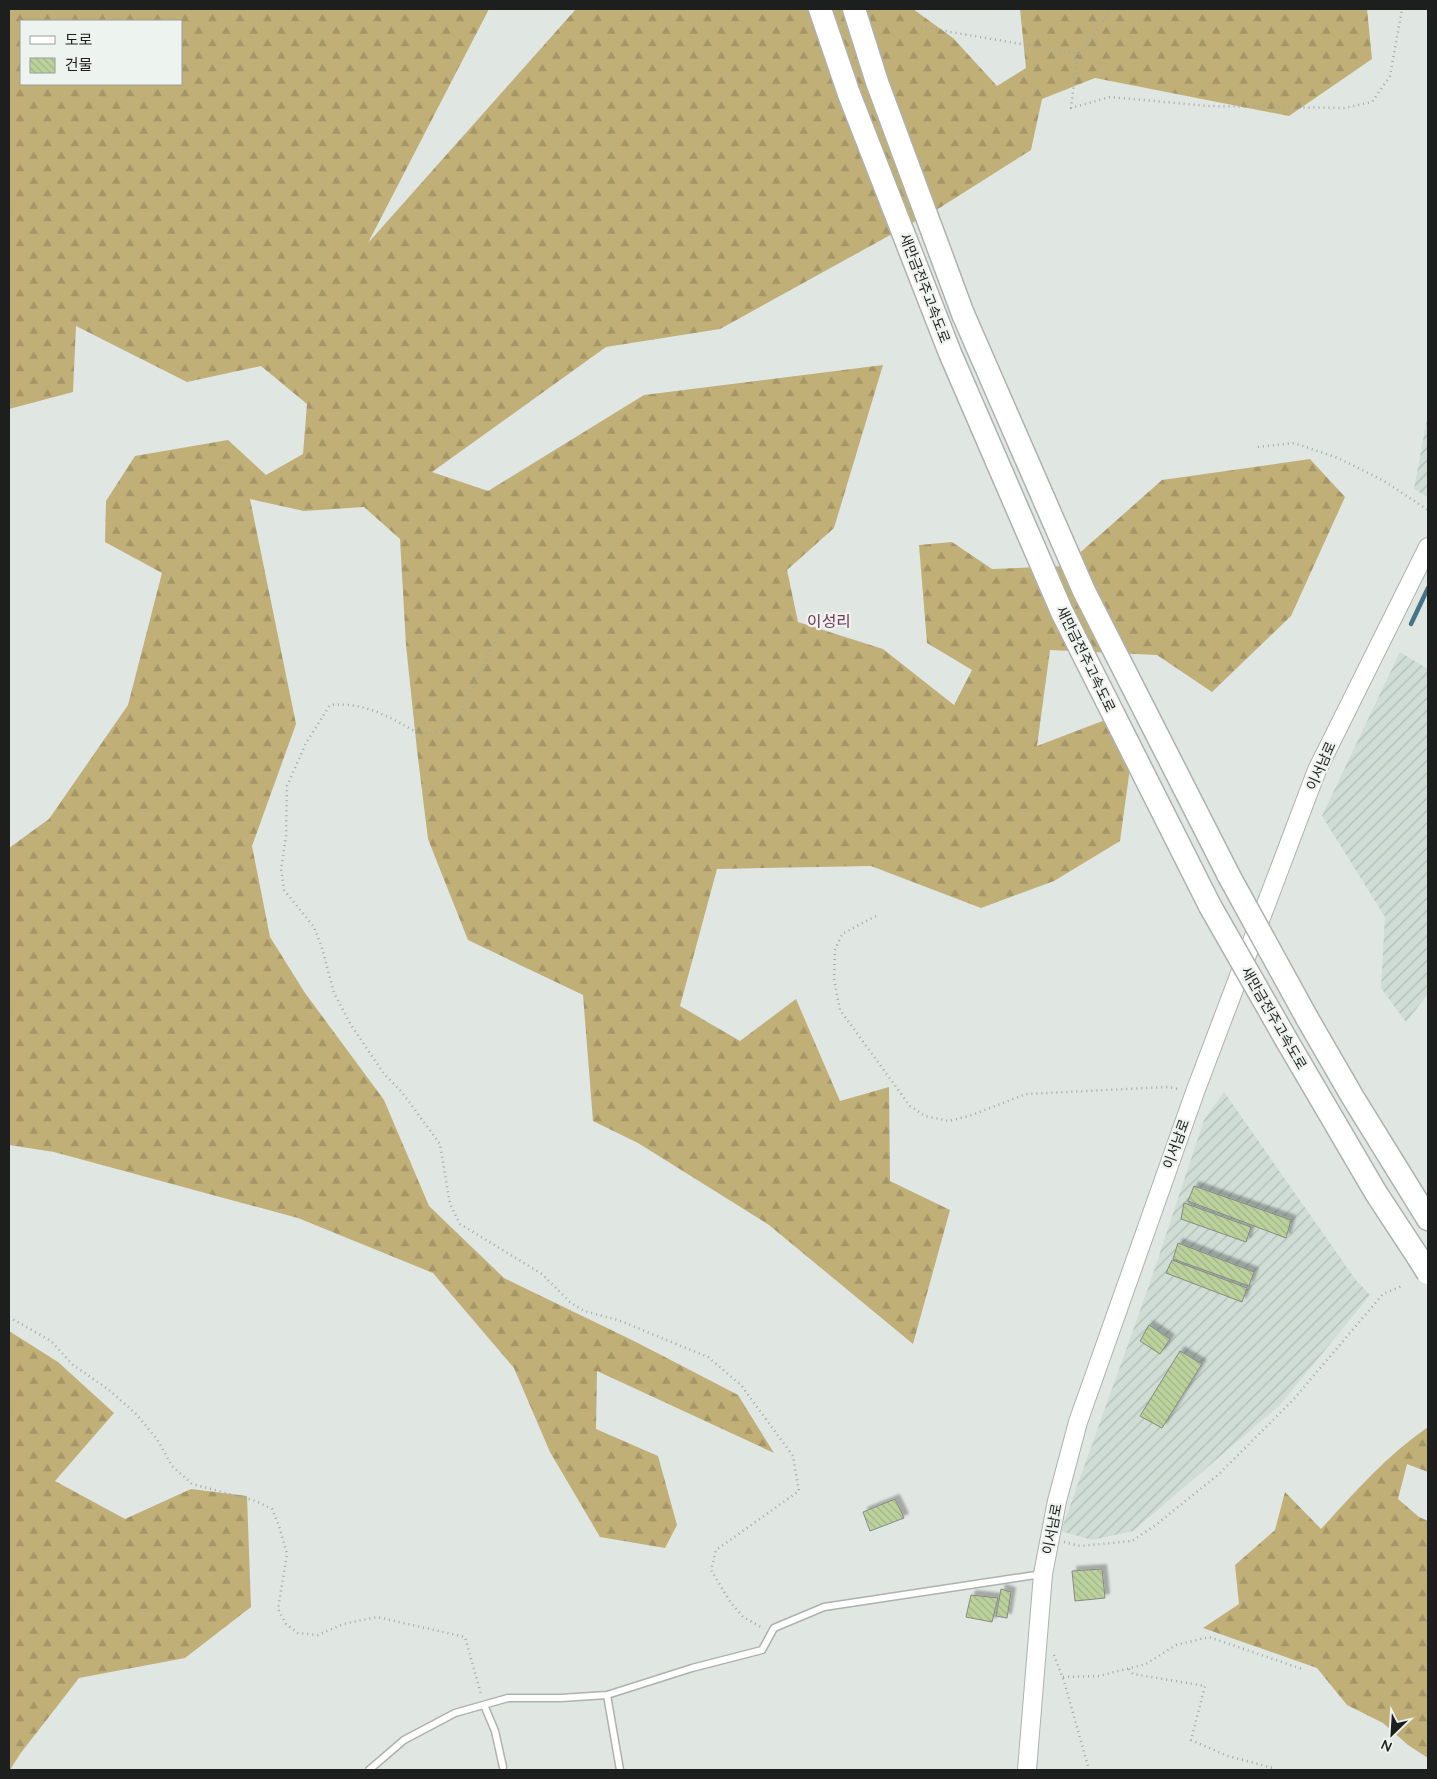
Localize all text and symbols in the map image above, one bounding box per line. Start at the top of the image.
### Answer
legend [20,20,182,85]
text: 도로 [65,30,93,49]
text: 건물 [65,55,93,74]
street label: 새만금전주고속도로 [896,231,954,345]
street label: 새만금전주고속도로 [1053,603,1120,715]
district label: 이성리 [807,611,851,631]
street label: 이서남로 [1302,739,1340,793]
street label: 새만금전주고속도로 [1237,963,1311,1073]
street label: 이서남로 [1159,1117,1193,1171]
street label: 이서남로 [1038,1502,1066,1556]
north arrow [1367,1709,1417,1759]
text: N [1378,1735,1395,1756]

